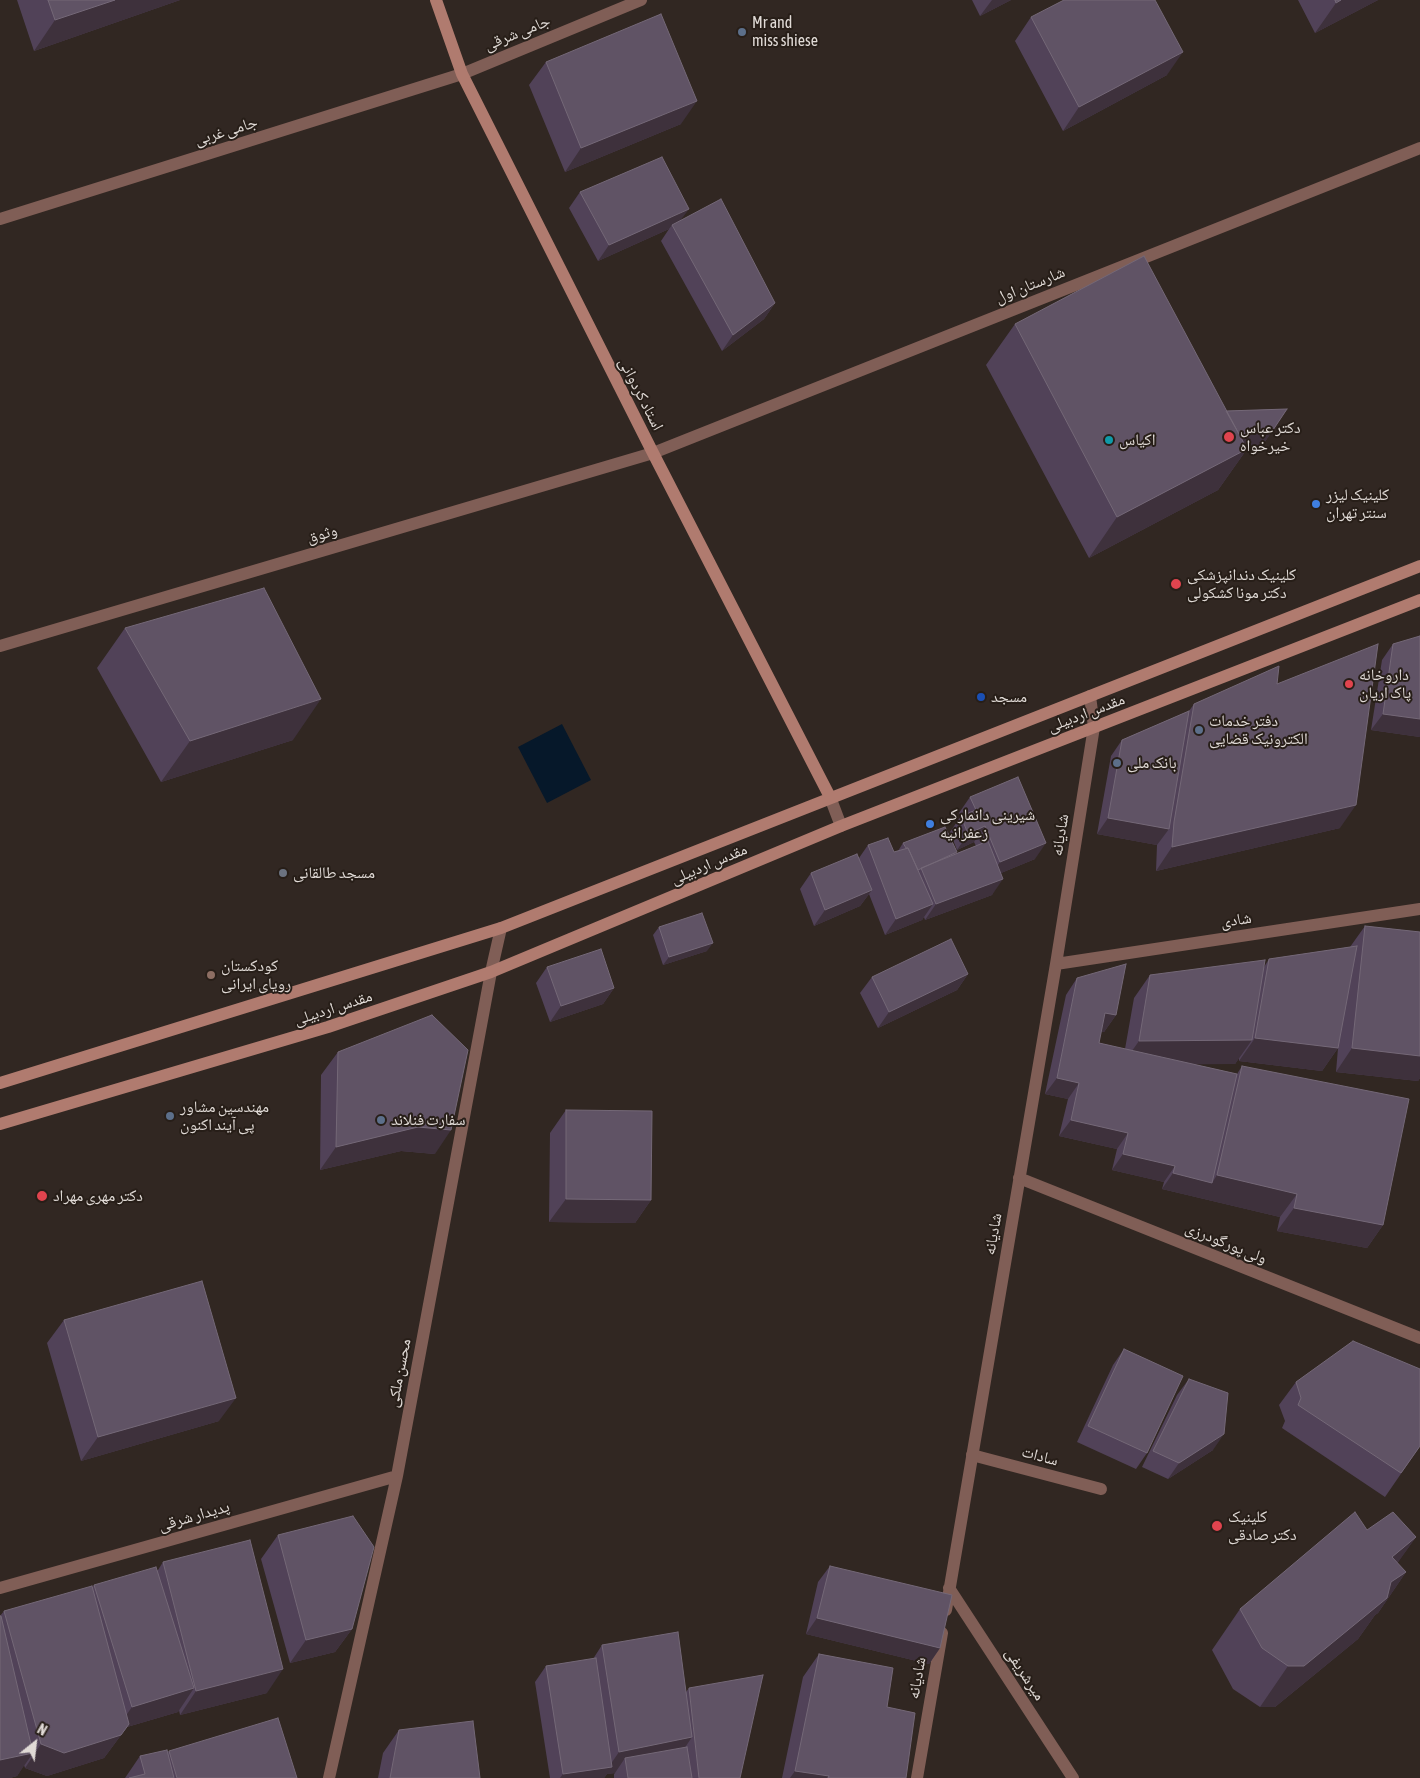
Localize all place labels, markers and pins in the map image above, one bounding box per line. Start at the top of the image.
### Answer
place label: Mr and miss shiese [752,13,818,51]
marker: Mr and miss shiese [736,26,748,38]
place label: دکتر عباس خیرخواه [1240,418,1301,456]
place label: اکیاس [1119,430,1155,450]
marker: دکتر عباس خیرخواه [1222,430,1236,444]
marker: اکیاس [1103,434,1115,446]
place label: کلینیک لیزر سنتر تهران [1326,485,1389,523]
marker: کلینیک لیزر سنتر تهران [1310,498,1322,510]
place label: کلینیک دندانپزشکی دکتر مونا کشکولی [1187,565,1296,603]
marker: کلینیک دندانپزشکی دکتر مونا کشکولی [1169,577,1183,591]
place label: داروخانه پاک اریان [1359,665,1411,703]
marker: داروخانه پاک اریان [1343,678,1355,690]
place label: مسجد [991,687,1027,707]
marker: مسجد [975,691,987,703]
place label: دفتر خدمات الکترونیک قضایی [1209,711,1308,749]
marker: دفتر خدمات الکترونیک قضایی [1193,724,1205,736]
place label: بانک ملی [1127,753,1177,773]
marker: بانک ملی [1111,757,1123,769]
place label: شیرینی دانمارکی زعفرانیه [940,805,1035,843]
marker: شیرینی دانمارکی زعفرانیه [924,818,936,830]
place label: مسجد طالقانی [293,863,375,883]
marker: مسجد طالقانی [277,867,289,879]
place label: کودکستان رویای ایرانی [221,956,291,994]
marker: کودکستان رویای ایرانی [205,969,217,981]
place label: مهندسین مشاور پی آیند اکنون [180,1097,269,1135]
marker: مهندسین مشاور پی آیند اکنون [164,1110,176,1122]
place label: سفارت فنلاند [391,1110,466,1130]
marker: سفارت فنلاند [375,1114,387,1126]
place label: دکتر مهری مهراد [53,1186,143,1206]
marker: دکتر مهری مهراد [35,1189,49,1203]
place label: کلینیک دکتر صادقی [1228,1507,1297,1545]
marker: کلینیک دکتر صادقی [1210,1519,1224,1533]

